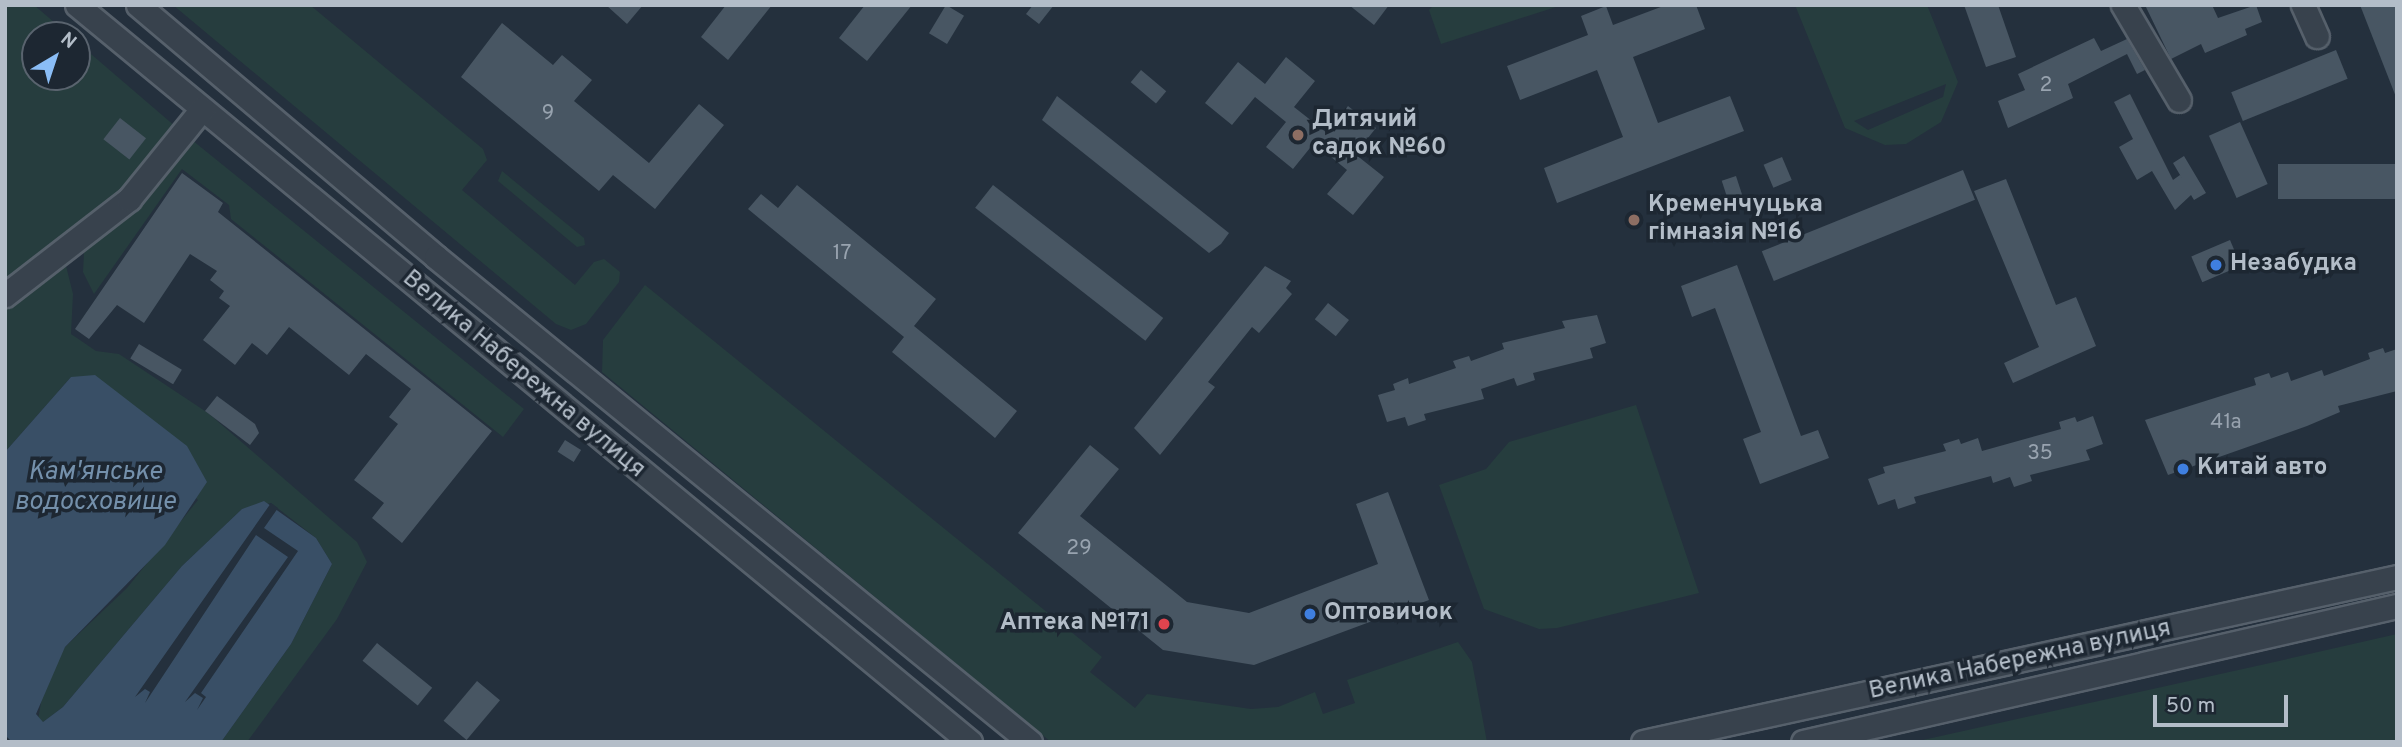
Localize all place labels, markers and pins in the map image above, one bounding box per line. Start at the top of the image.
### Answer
place label: Дитячий садок №60 [1312,107,1446,163]
marker: Дитячий садок №60 [1290,127,1306,143]
place label: Кременчуцька гімназія №16 [1648,192,1823,248]
marker: Кременчуцька гімназія №16 [1626,212,1642,228]
place label: Незабудка [2230,251,2357,279]
marker: Незабудка [2208,257,2224,273]
place label: Китай авто [2197,455,2327,483]
marker: Китай авто [2175,461,2191,477]
place label: Оптовичок [1324,600,1453,628]
marker: Оптовичок [1302,606,1318,622]
place label: Аптека №171 [1000,610,1150,638]
marker: Аптека №171 [1156,616,1172,632]

